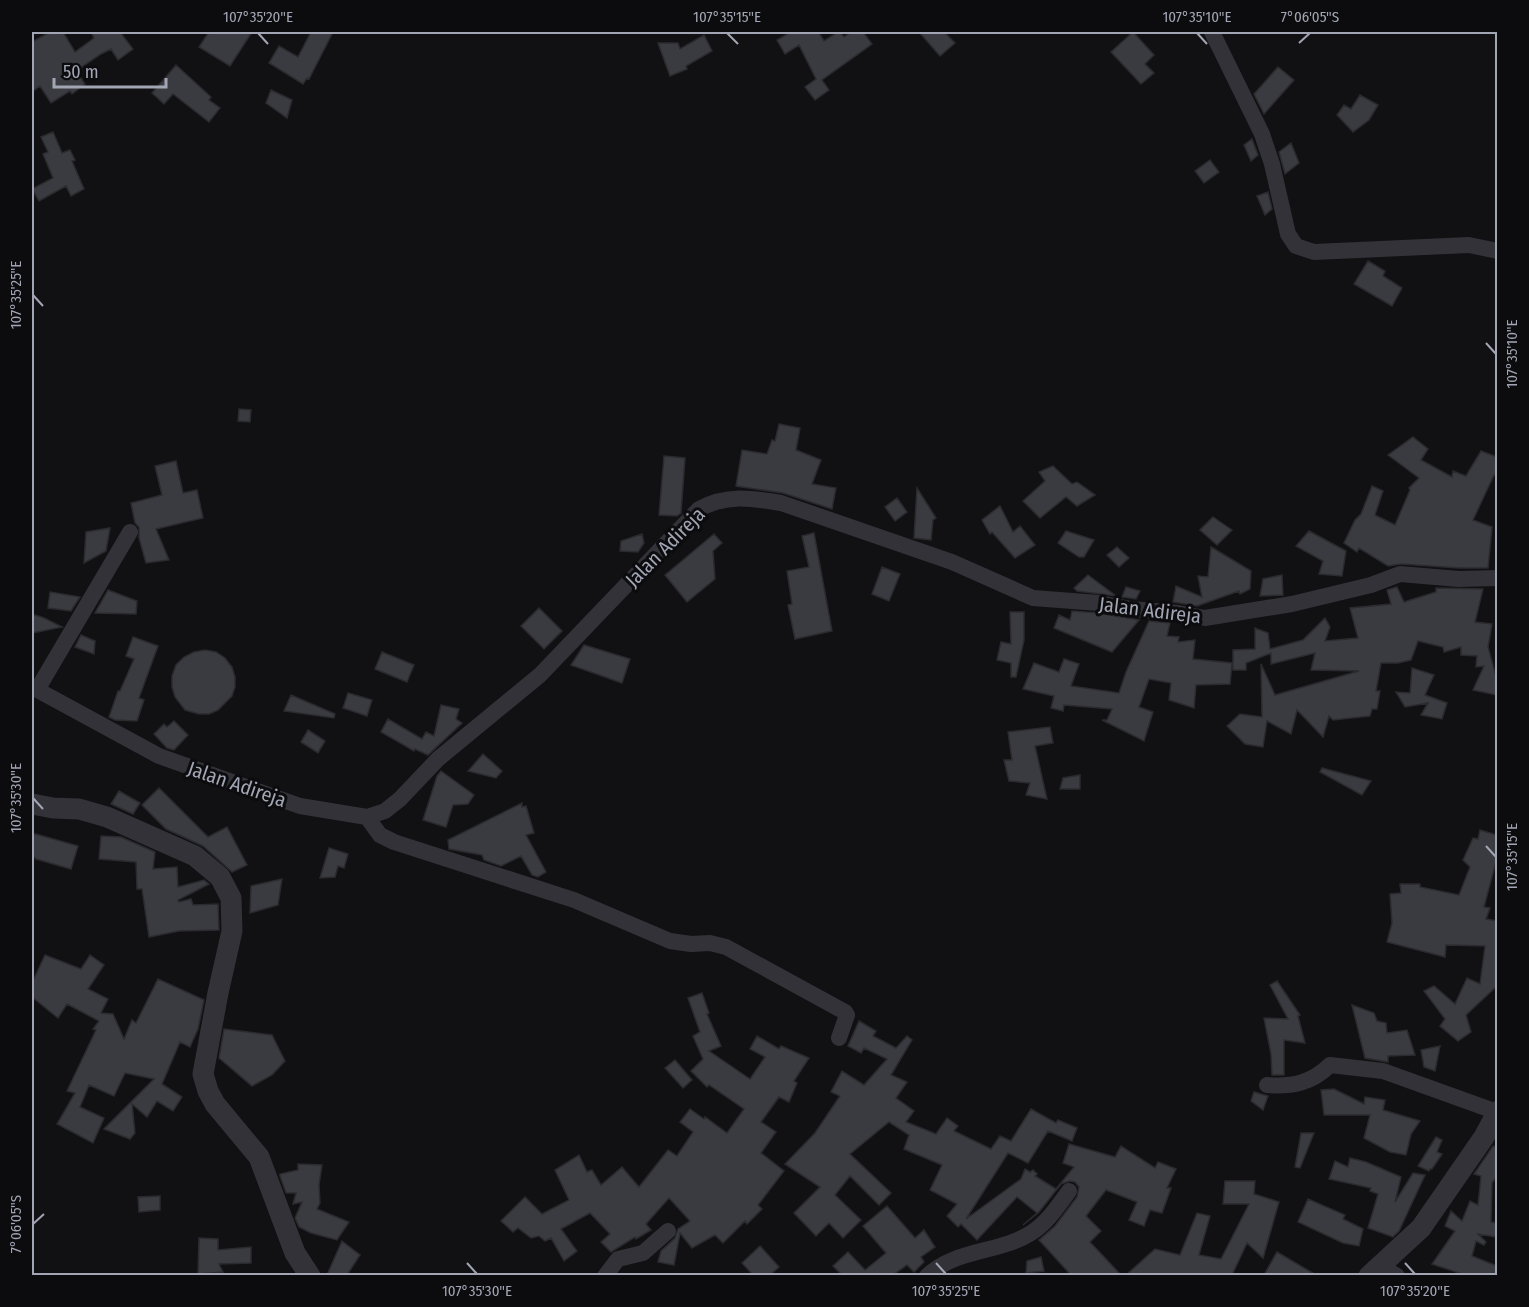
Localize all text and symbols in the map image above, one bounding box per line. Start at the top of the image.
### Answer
text: 107°35'20"E [223,8,293,26]
text: 107°35'15"E [693,8,761,26]
text: 107°35'10"E [1162,8,1232,26]
text: 7°06'05"S [1281,8,1339,26]
scale bar [54,51,166,89]
text: 50 m [63,61,99,83]
text: 107°35'25"E [7,261,25,329]
text: 107°35'10"E [1503,319,1521,389]
street label: Jalan Adireja [620,502,710,592]
street label: Jalan Adireja [1098,592,1202,628]
street label: Jalan Adireja [185,756,289,812]
text: 107°35'30"E [7,763,25,833]
text: 107°35'15"E [1503,823,1521,891]
text: 7°06'05"S [7,1195,25,1253]
text: 107°35'30"E [442,1282,512,1300]
text: 107°35'25"E [912,1282,980,1300]
text: 107°35'20"E [1380,1282,1450,1300]

